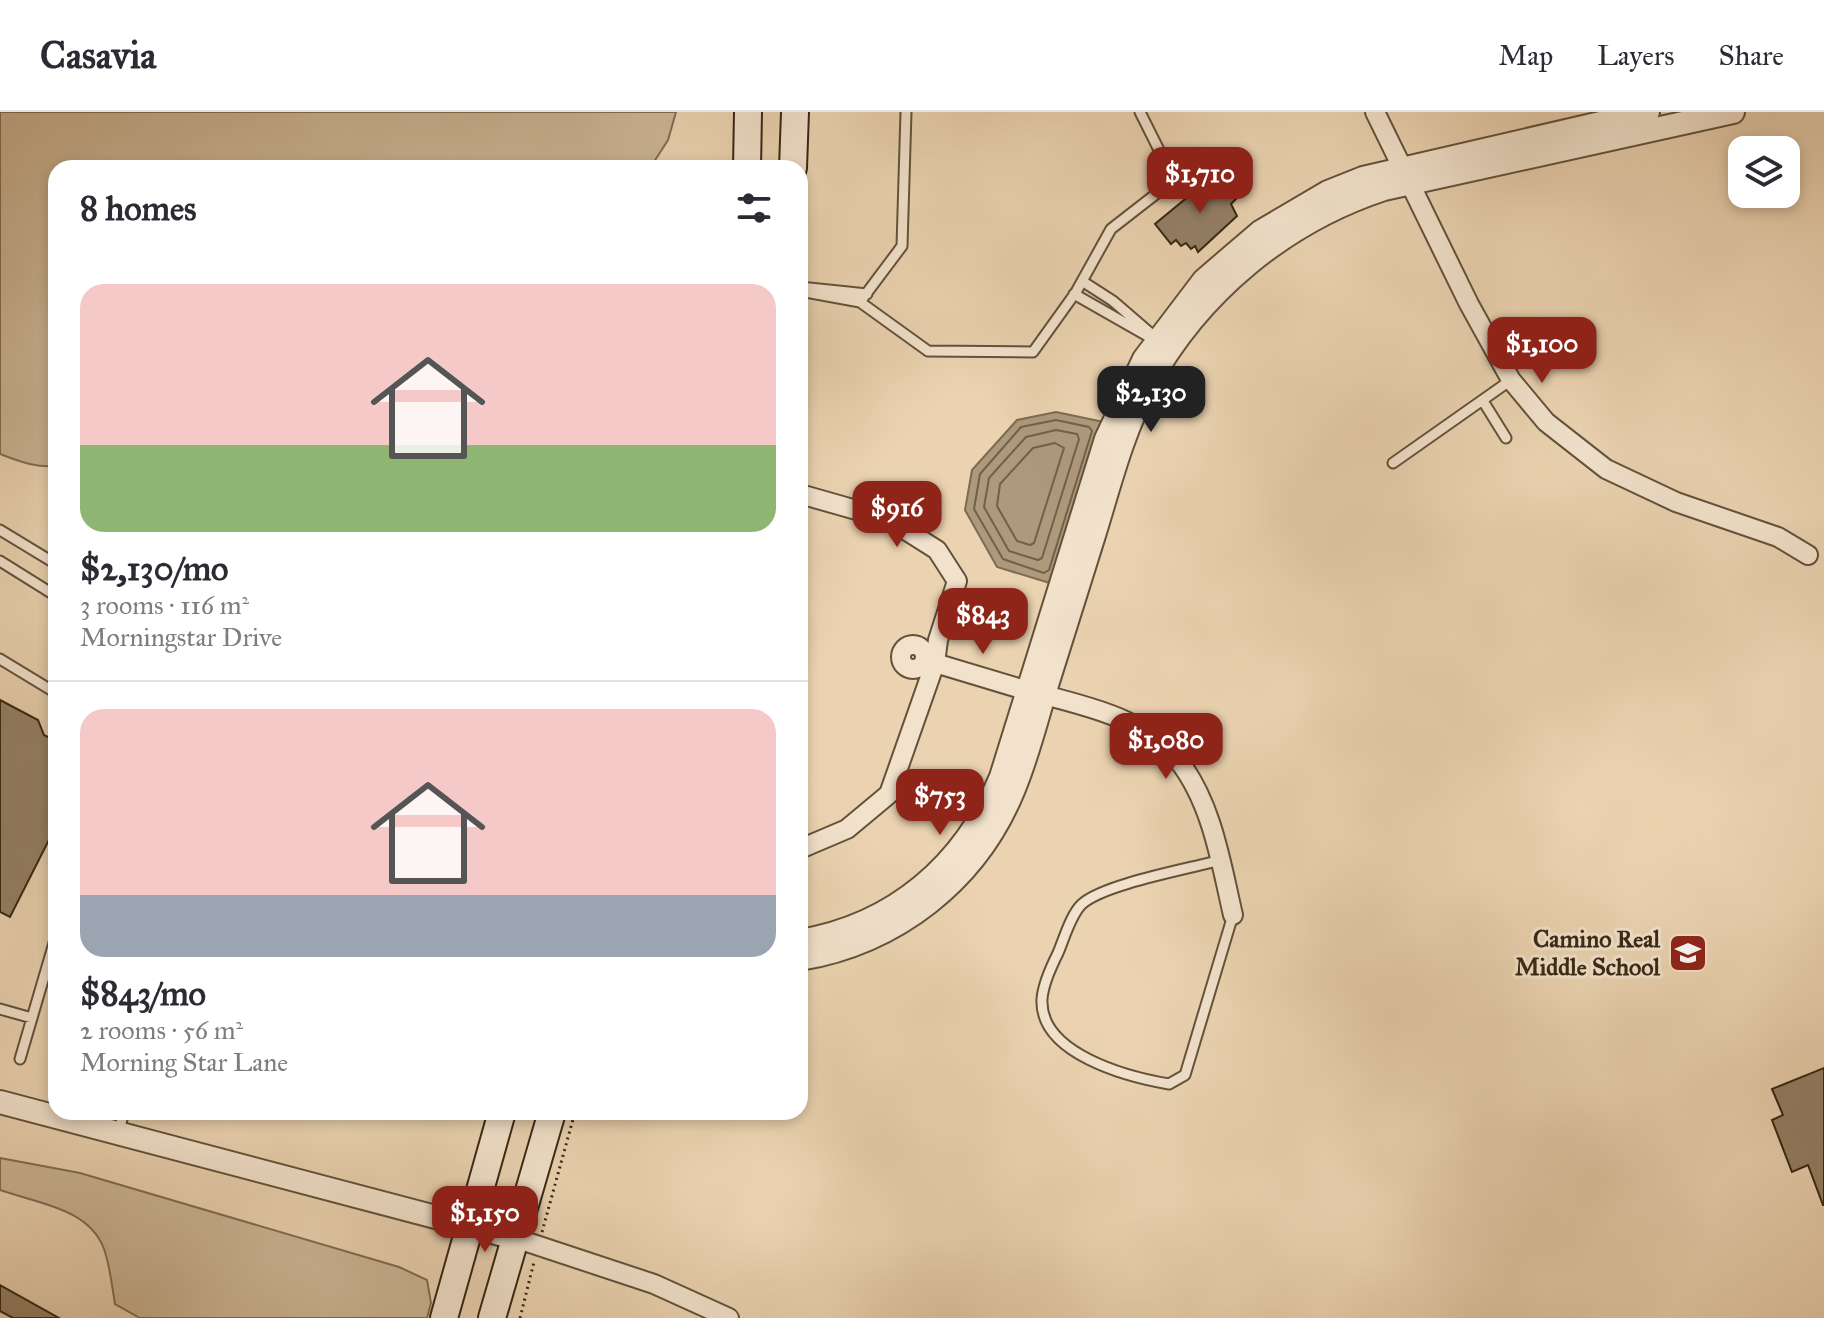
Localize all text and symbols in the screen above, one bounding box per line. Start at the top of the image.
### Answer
text: Casavia [40,32,156,78]
text: Map [1498,38,1553,73]
text: Layers [1597,38,1675,73]
text: Share [1719,38,1784,73]
map controls [1728,136,1800,208]
button: layers [1728,136,1800,208]
pin: $1,710 [1135,147,1265,215]
text: $1,710 [1165,157,1235,189]
icon: filters [732,186,776,230]
text: 8 homes [80,188,196,229]
pin: $1,100 [1477,317,1607,385]
text: $1,100 [1505,327,1579,359]
icon: home [356,336,500,480]
pin: $2,130 [1086,366,1216,434]
text: $2,130 [1115,376,1187,408]
pin: $916 [850,481,944,549]
text: $916 [871,491,923,523]
text: $2,130/mo [80,548,228,589]
pin: $843 [936,588,1030,656]
text: 3 rooms · 116 m² [80,589,249,621]
text: $843 [956,598,1010,630]
text: Morningstar Drive [80,621,282,653]
pin: $1,080 [1101,713,1231,781]
text: $1,080 [1128,723,1204,755]
icon: home [356,761,500,905]
pin: $753 [893,769,987,837]
text: $753 [914,779,966,811]
place label: Camino Real Middle School [1515,924,1661,982]
school or university icon: Camino Real Middle School [1667,932,1709,974]
text: $843/mo [80,973,206,1014]
text: 2 rooms · 56 m² [80,1014,243,1046]
text: Morning Star Lane [80,1046,288,1078]
pin: $1,150 [420,1186,550,1254]
text: $1,150 [450,1196,520,1228]

